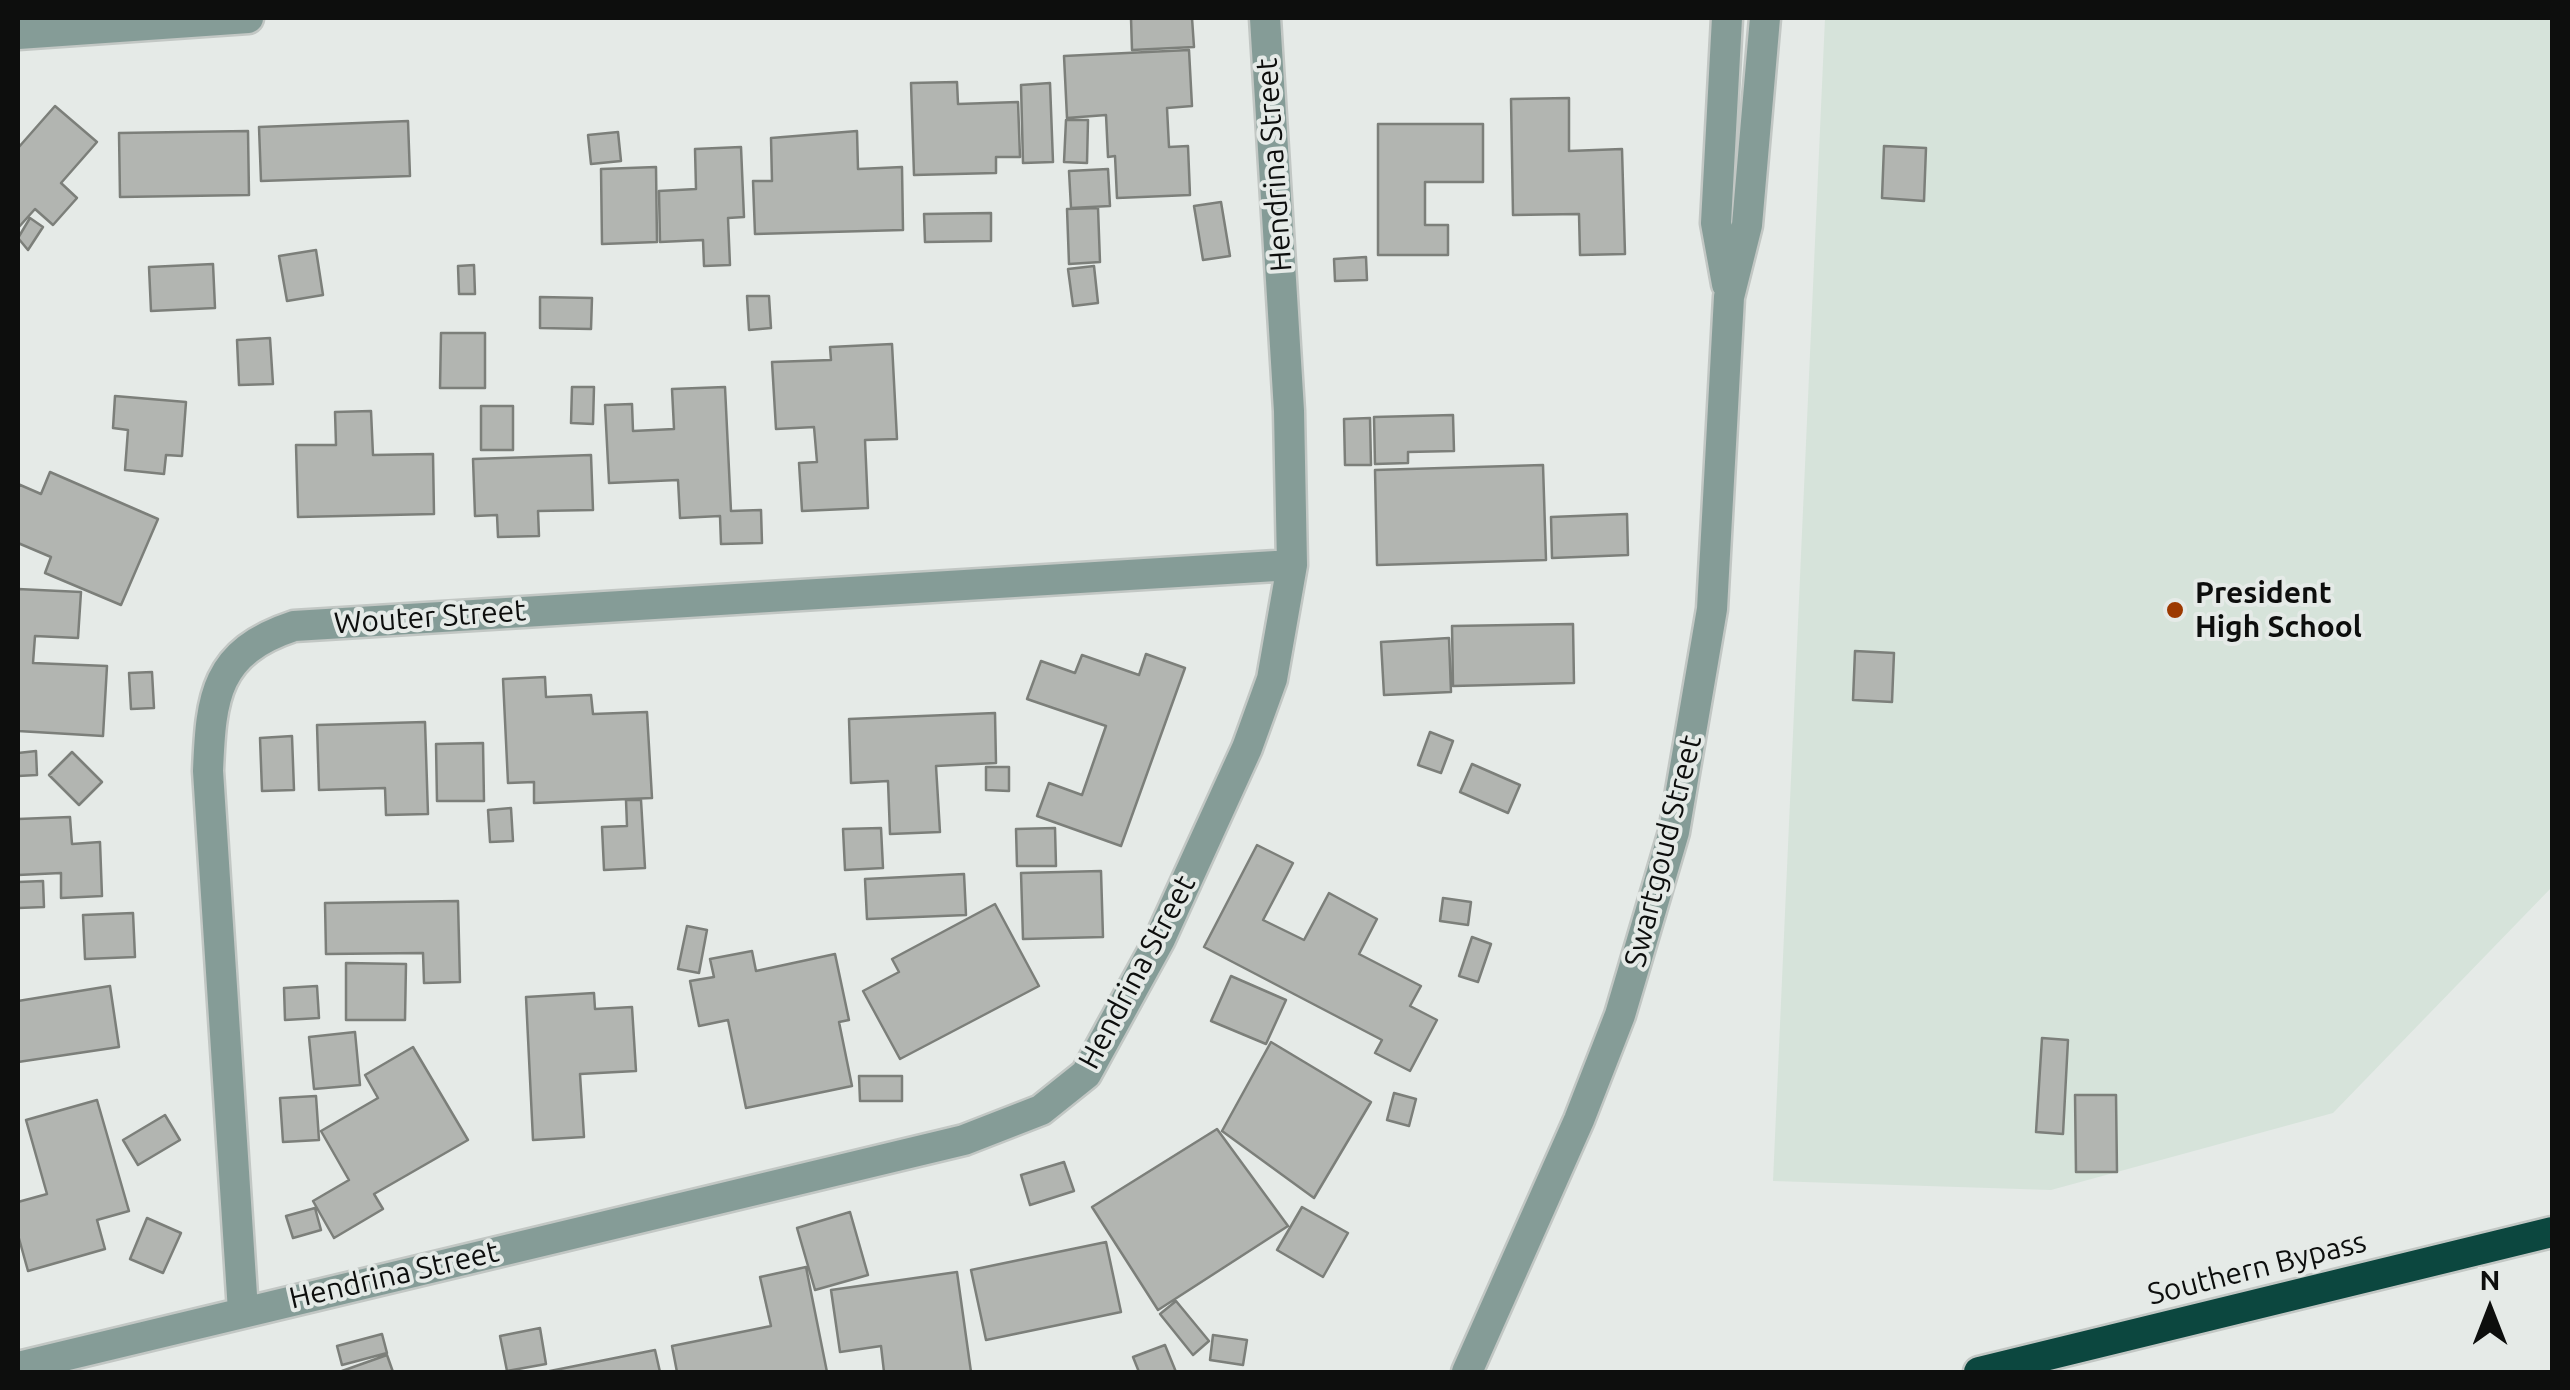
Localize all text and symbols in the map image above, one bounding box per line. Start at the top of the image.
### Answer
street label: Hendrina Street [1249,57,1299,273]
place label: President High School [2195,575,2362,646]
street label: Wouter Street [333,592,527,642]
marker: President High School [2164,599,2186,621]
street label: Swartgoud Street [1617,731,1709,971]
street label: Hendrina Street [1071,869,1203,1075]
street label: Southern Bypass [2144,1223,2370,1313]
street label: Hendrina Street [286,1233,502,1317]
north arrow [2440,1260,2540,1360]
text: N [2480,1264,2500,1295]

